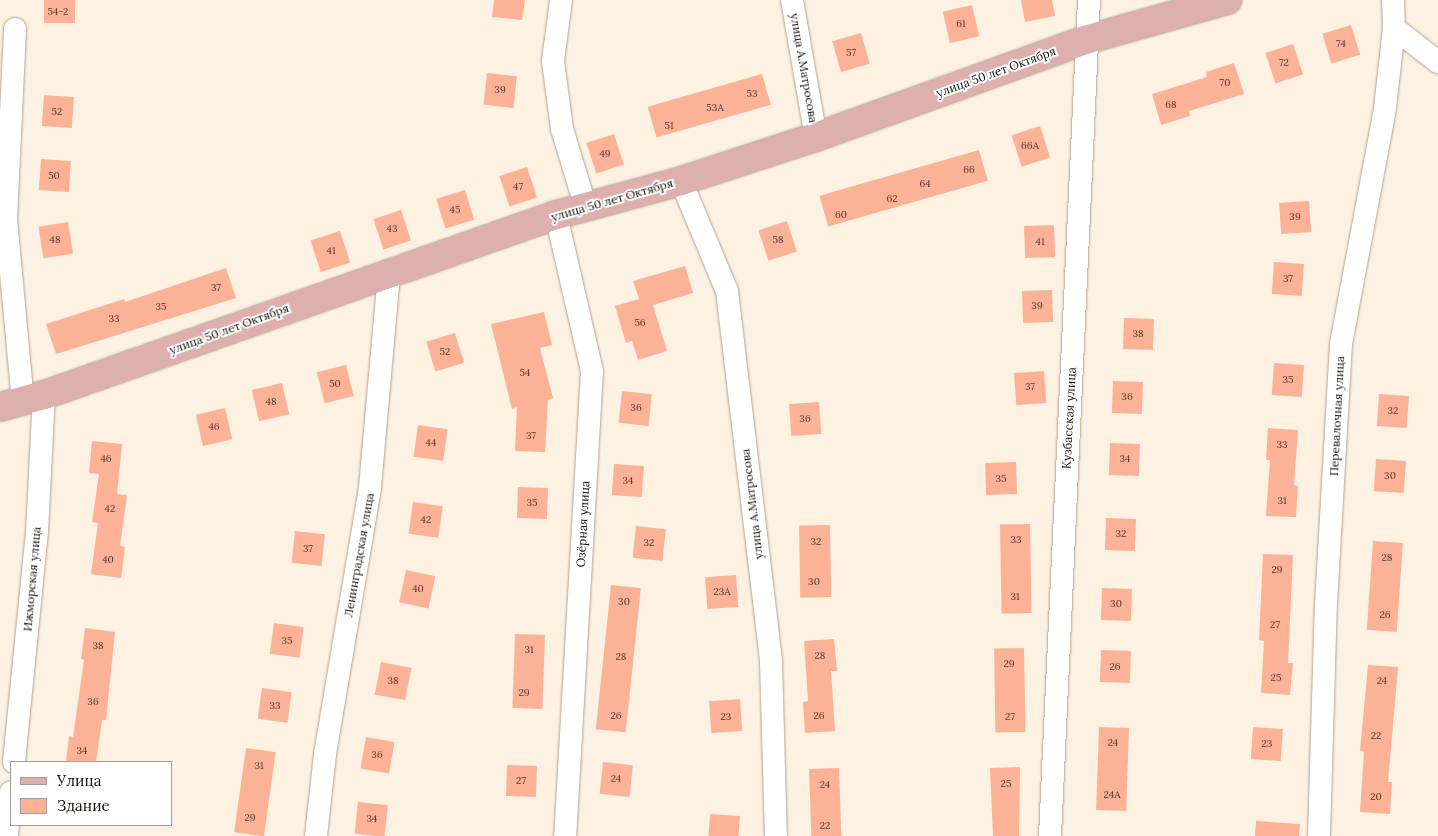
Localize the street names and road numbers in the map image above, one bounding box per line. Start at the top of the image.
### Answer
street label: улица А.Матросова [787,12,821,124]
street label: улица 50 лет Октября [934,44,1058,100]
street label: улица 50 лет Октября [549,176,675,224]
street label: улица 50 лет Октября [167,301,291,357]
street label: Перевалочная улица [1327,356,1347,476]
street label: Кузбасская улица [1059,367,1079,469]
street label: улица А.Матросова [738,448,766,560]
street label: Озёрная улица [574,480,592,568]
street label: Ленинградская улица [341,492,377,618]
street label: Ижморская улица [20,526,44,632]

